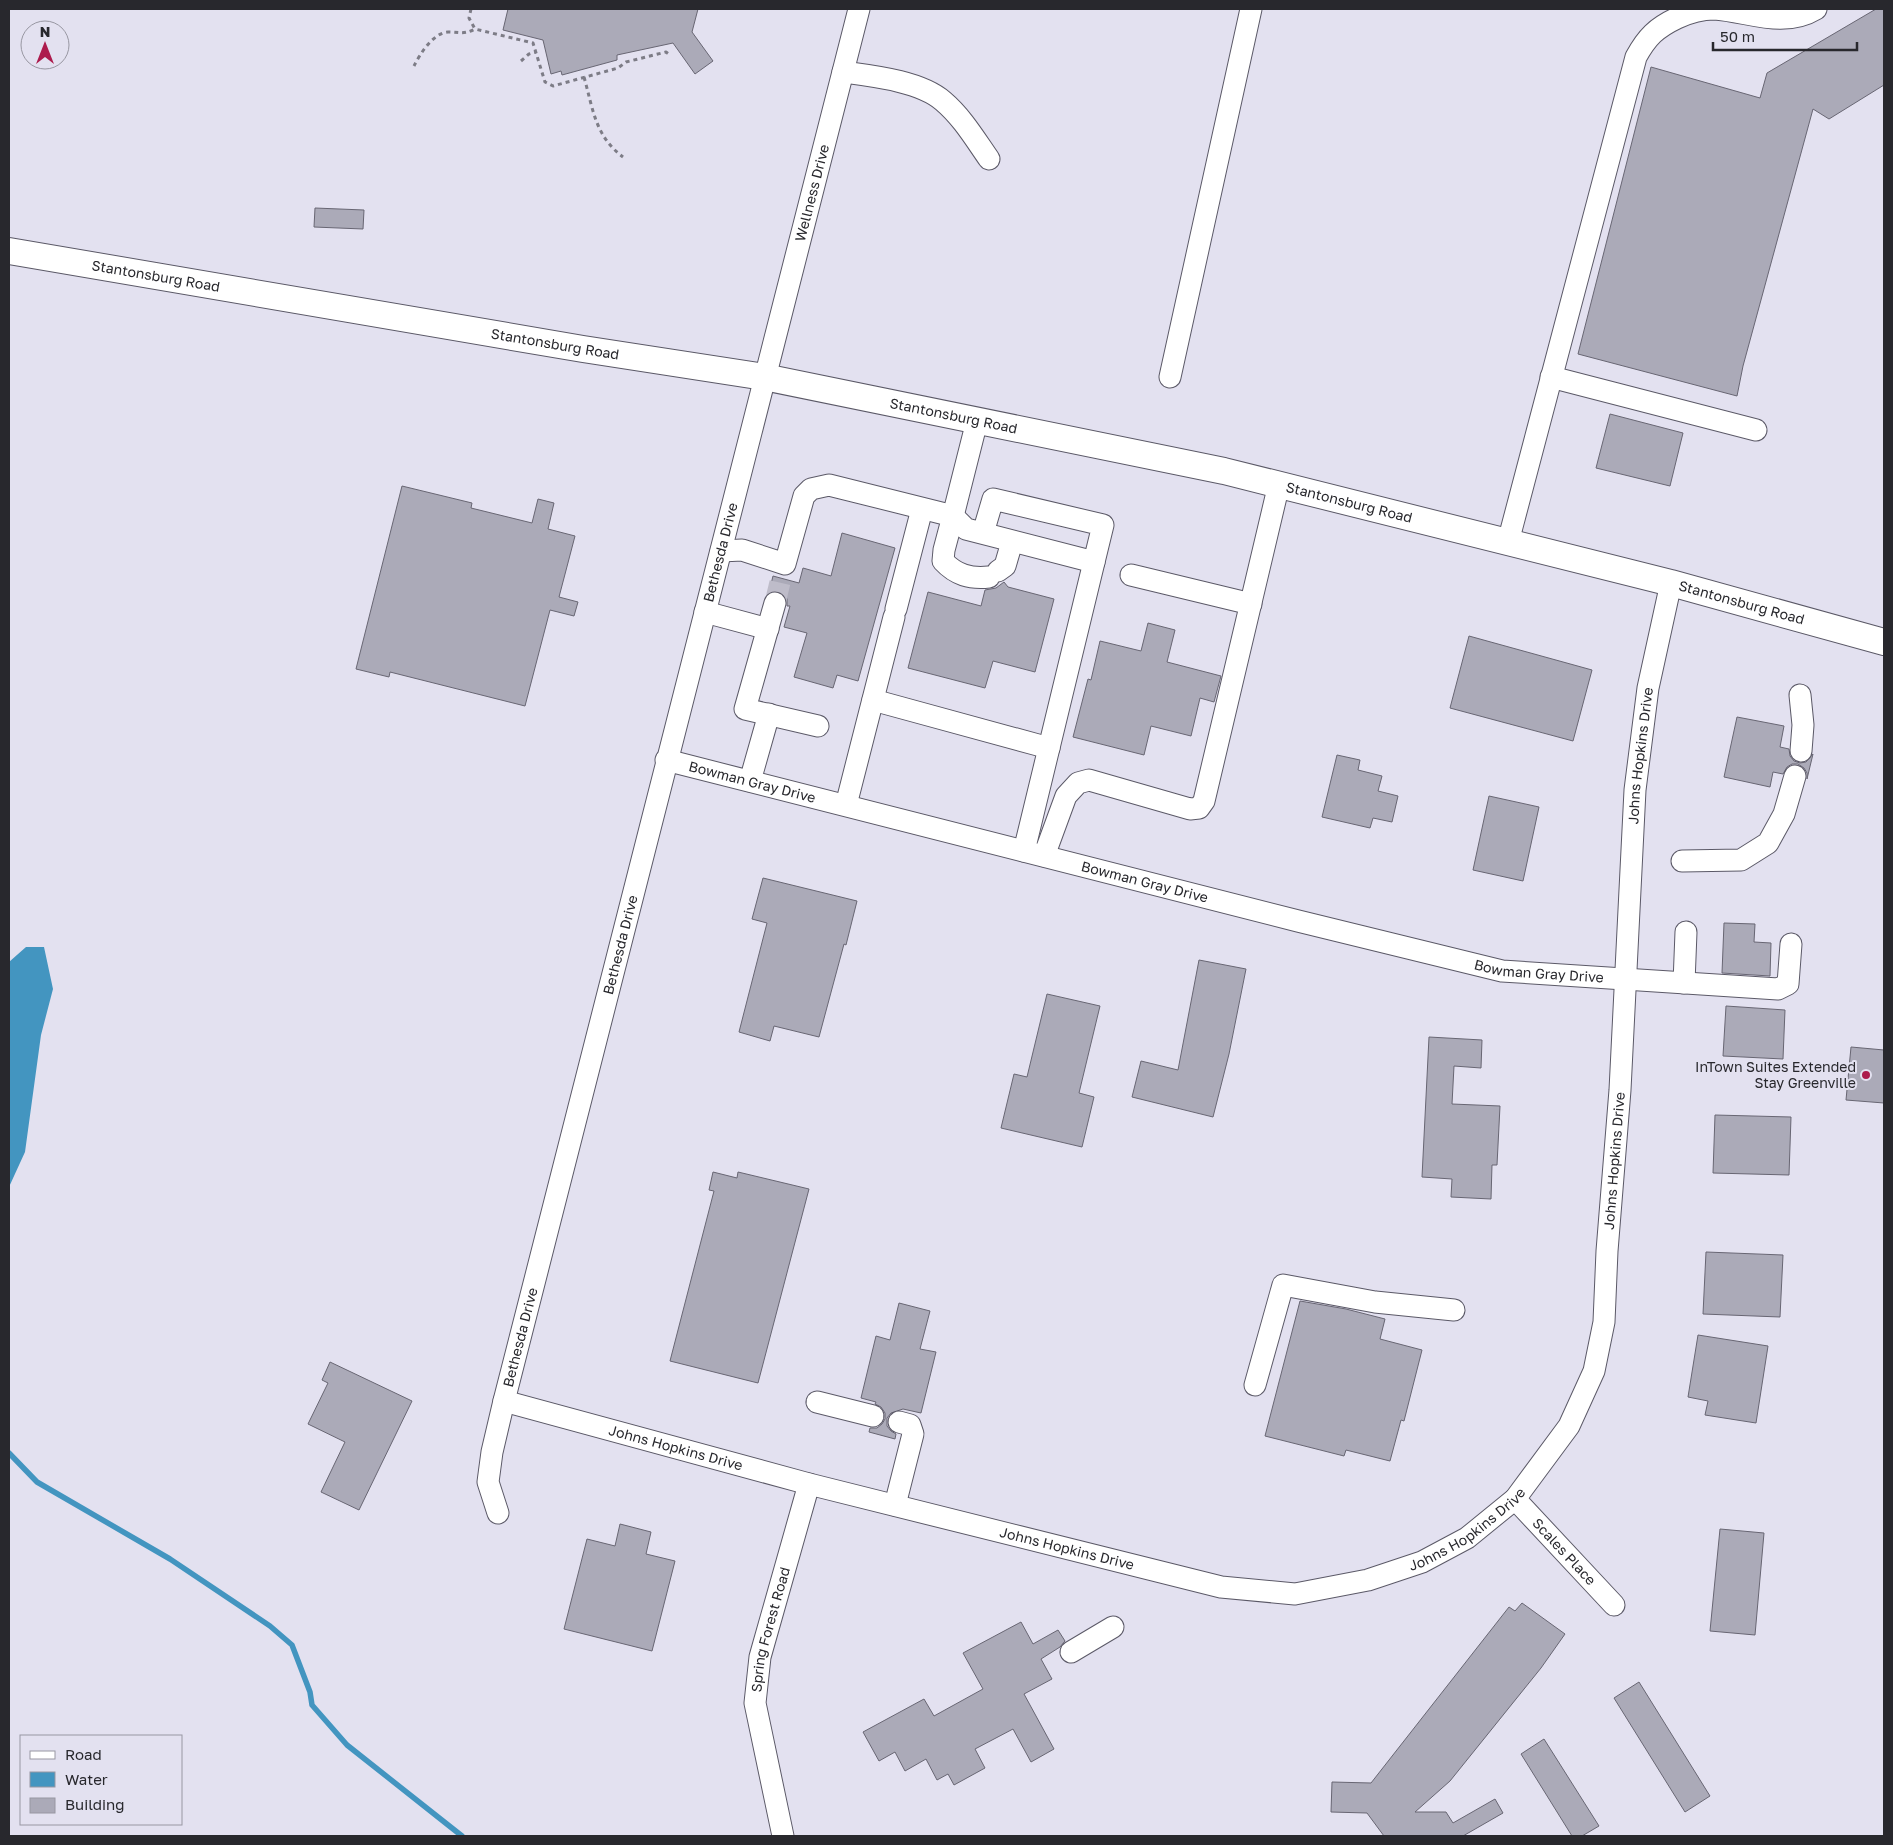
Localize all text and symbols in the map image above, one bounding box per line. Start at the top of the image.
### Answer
north arrow [20,20,70,70]
scale bar [1713,20,1857,52]
text: N [40,23,50,40]
text: 50 m [1720,27,1755,45]
street label: Wellness Drive [791,142,832,243]
street label: Stantonsburg Road [91,256,221,295]
street label: Stantonsburg Road [490,324,620,362]
street label: Stantonsburg Road [888,394,1019,437]
street label: Stantonsburg Road [1284,478,1414,526]
street label: Bethesda Drive [699,501,741,604]
street label: Stantonsburg Road [1677,577,1806,628]
street label: Johns Hopkins Drive [1624,686,1656,825]
street label: Bowman Gray Drive [687,757,818,806]
street label: Bowman Gray Drive [1080,857,1210,906]
street label: Bethesda Drive [599,893,641,996]
street label: Bowman Gray Drive [1473,955,1604,986]
place label: InTown Suites Extended Stay Greenville [1695,1058,1856,1091]
marker: InTown Suites Extended Stay Greenville [1860,1069,1872,1081]
street label: Johns Hopkins Drive [1600,1091,1628,1230]
street label: Bethesda Drive [499,1286,541,1389]
street label: Johns Hopkins Drive [607,1421,745,1474]
street label: Johns Hopkins Drive [1406,1484,1528,1574]
street label: Scales Place [1529,1514,1600,1588]
street label: Johns Hopkins Drive [998,1523,1136,1573]
street label: Spring Forest Road [747,1565,793,1693]
legend [20,1735,182,1825]
text: Road [65,1745,102,1763]
text: Water [65,1770,108,1788]
text: Building [65,1795,125,1813]

